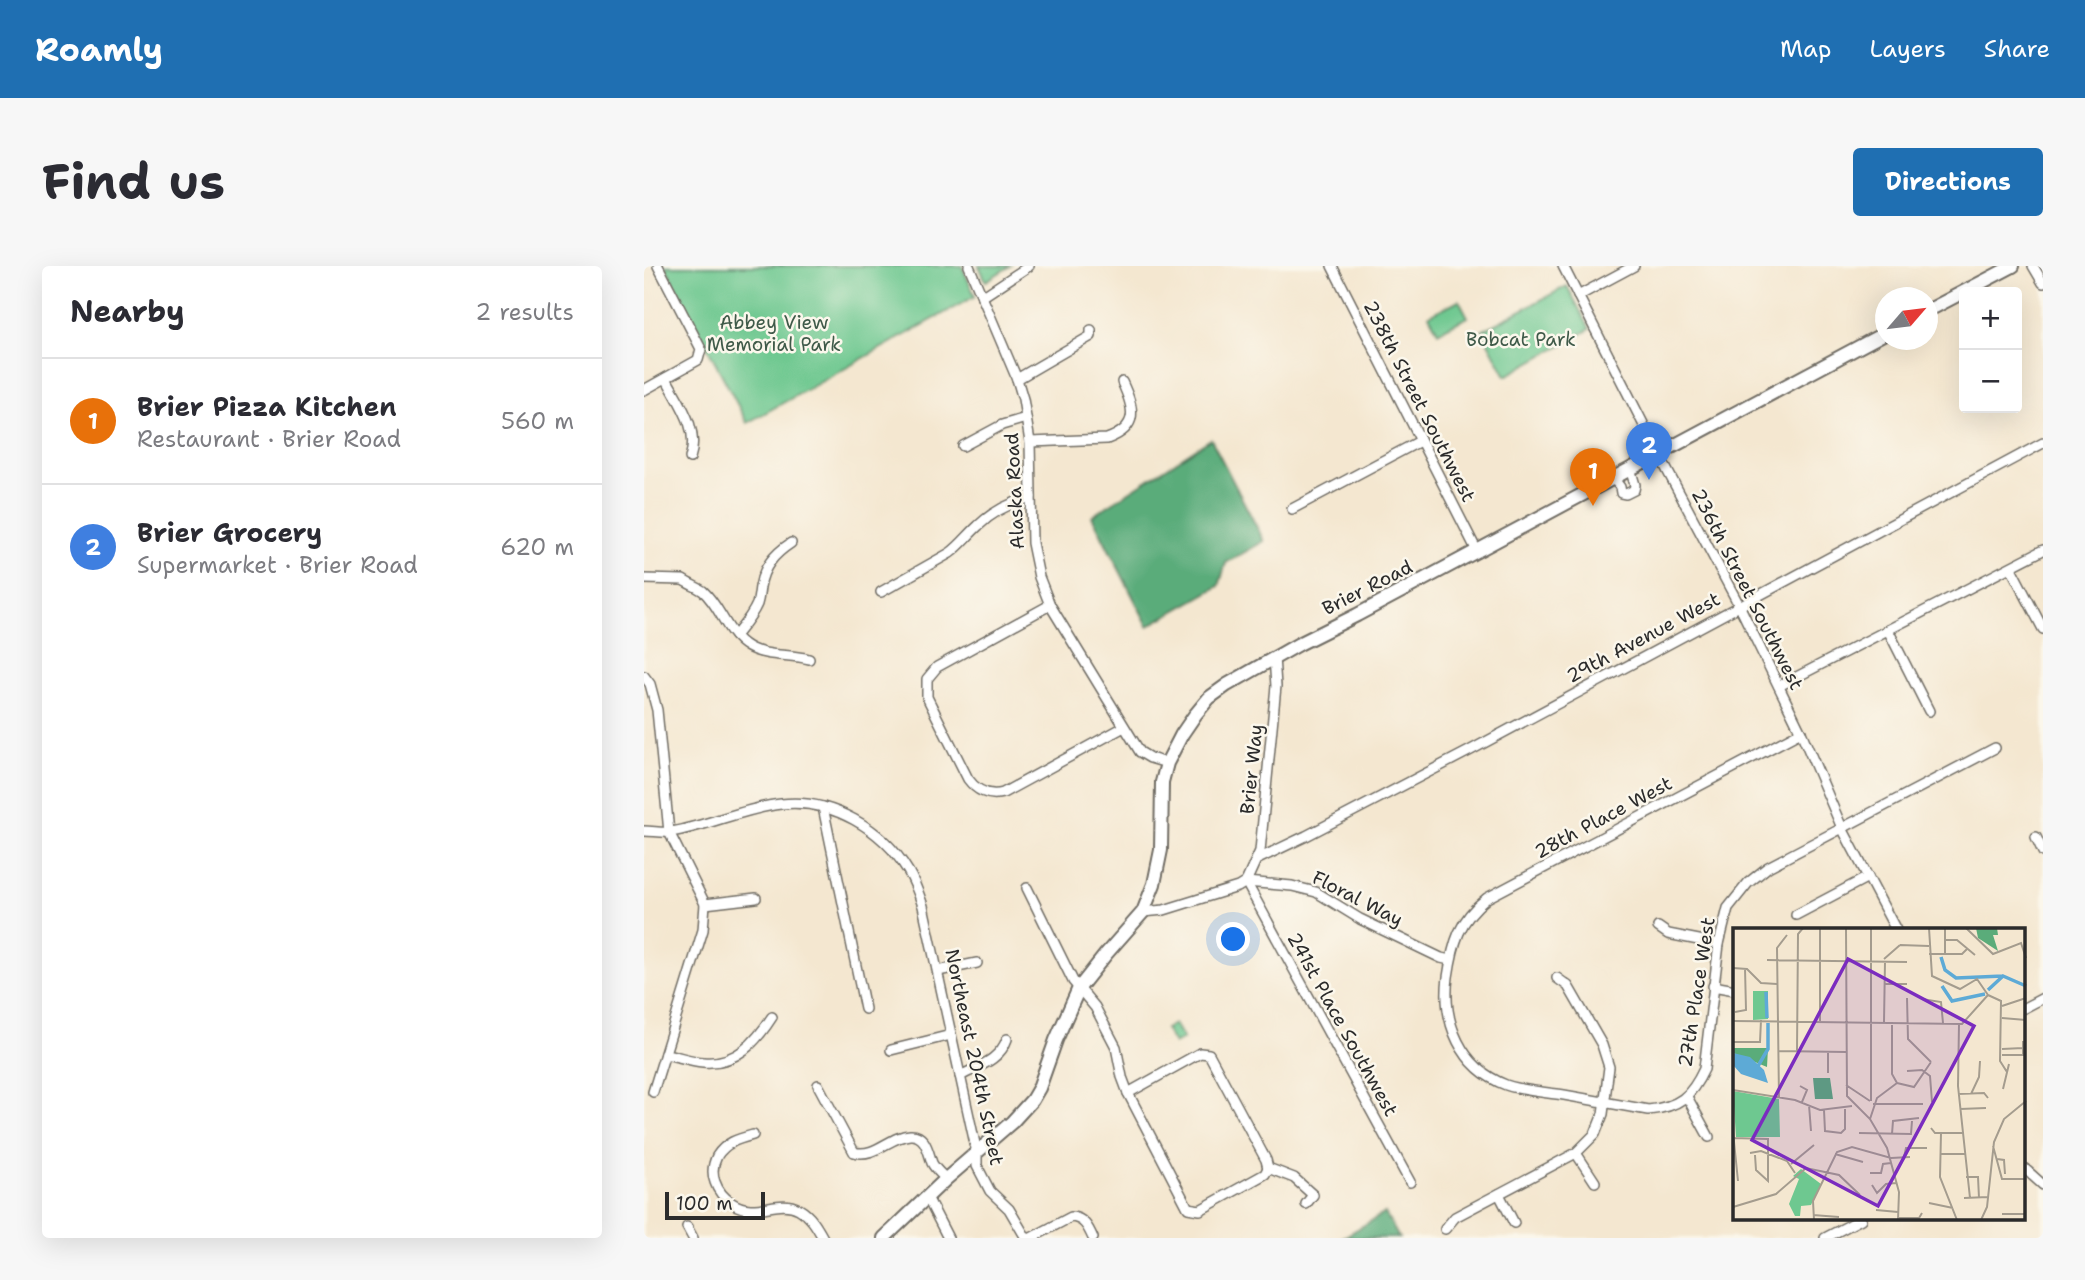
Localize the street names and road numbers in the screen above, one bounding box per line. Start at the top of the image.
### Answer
street label: 238th Street Southwest [1358,296,1481,506]
street label: Alaska Road [999,432,1030,550]
street label: 236th Street Southwest [1686,484,1809,694]
street label: Brier Road [1318,554,1417,621]
street label: 29th Avenue West [1562,586,1724,689]
street label: Brier Way [1234,723,1269,815]
street label: 28th Place West [1530,771,1676,864]
street label: Floral Way [1308,865,1407,932]
street label: 27th Place West [1672,915,1721,1069]
street label: 241st Place Southwest [1282,928,1404,1121]
street label: Northeast 204th Street [939,947,1010,1168]

